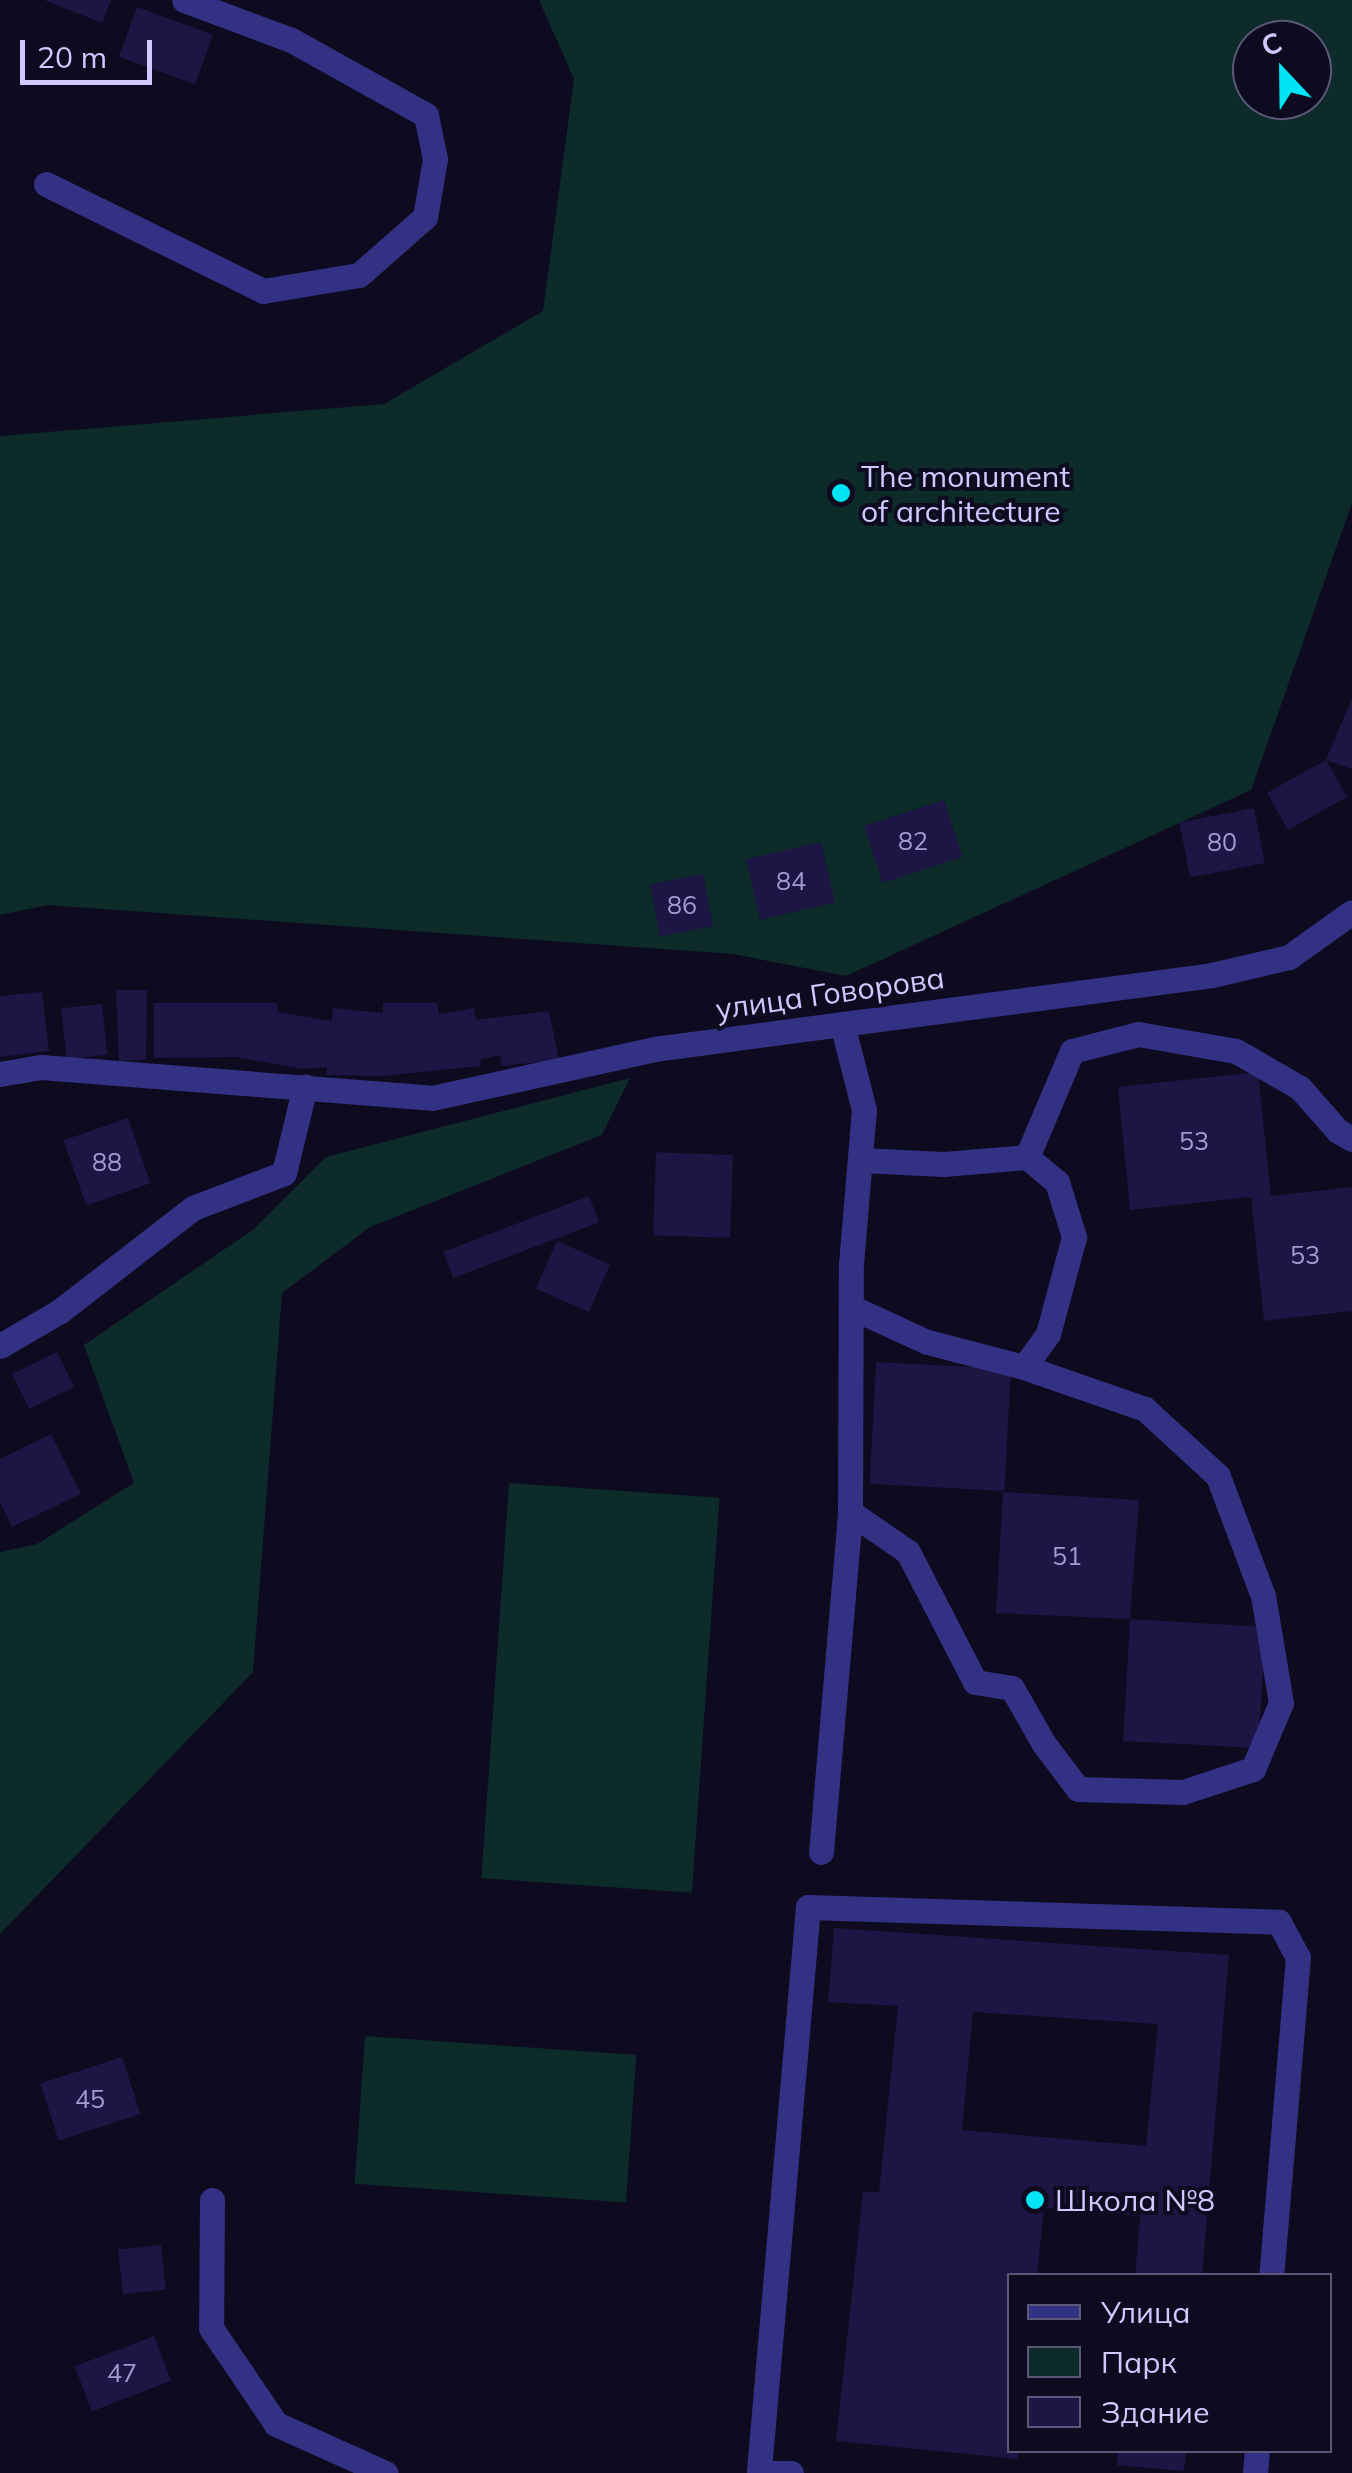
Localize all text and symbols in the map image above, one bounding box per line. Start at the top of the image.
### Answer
scale bar [25,20,158,82]
north arrow [1232,20,1332,120]
text: С [1256,24,1287,63]
text: 20 m [37,38,107,76]
place label: The monument of architecture [861,458,1070,528]
marker: The monument of architecture [830,482,852,504]
house number: 82 [898,826,928,856]
house number: 80 [1207,827,1237,857]
house number: 84 [776,866,806,896]
house number: 86 [667,890,697,920]
street label: улица Говорова [713,959,947,1027]
house number: 53 [1179,1126,1209,1156]
house number: 88 [92,1147,122,1177]
house number: 53 [1290,1240,1320,1270]
house number: 51 [1052,1541,1082,1571]
house number: 45 [75,2084,105,2114]
place label: Школа №8 [1055,2182,1215,2218]
marker: Школа №8 [1024,2189,1046,2211]
legend [1007,2273,1332,2453]
text: Улица [1101,2293,1191,2331]
text: Парк [1101,2343,1177,2381]
house number: 47 [107,2358,137,2388]
text: Здание [1101,2393,1210,2431]

